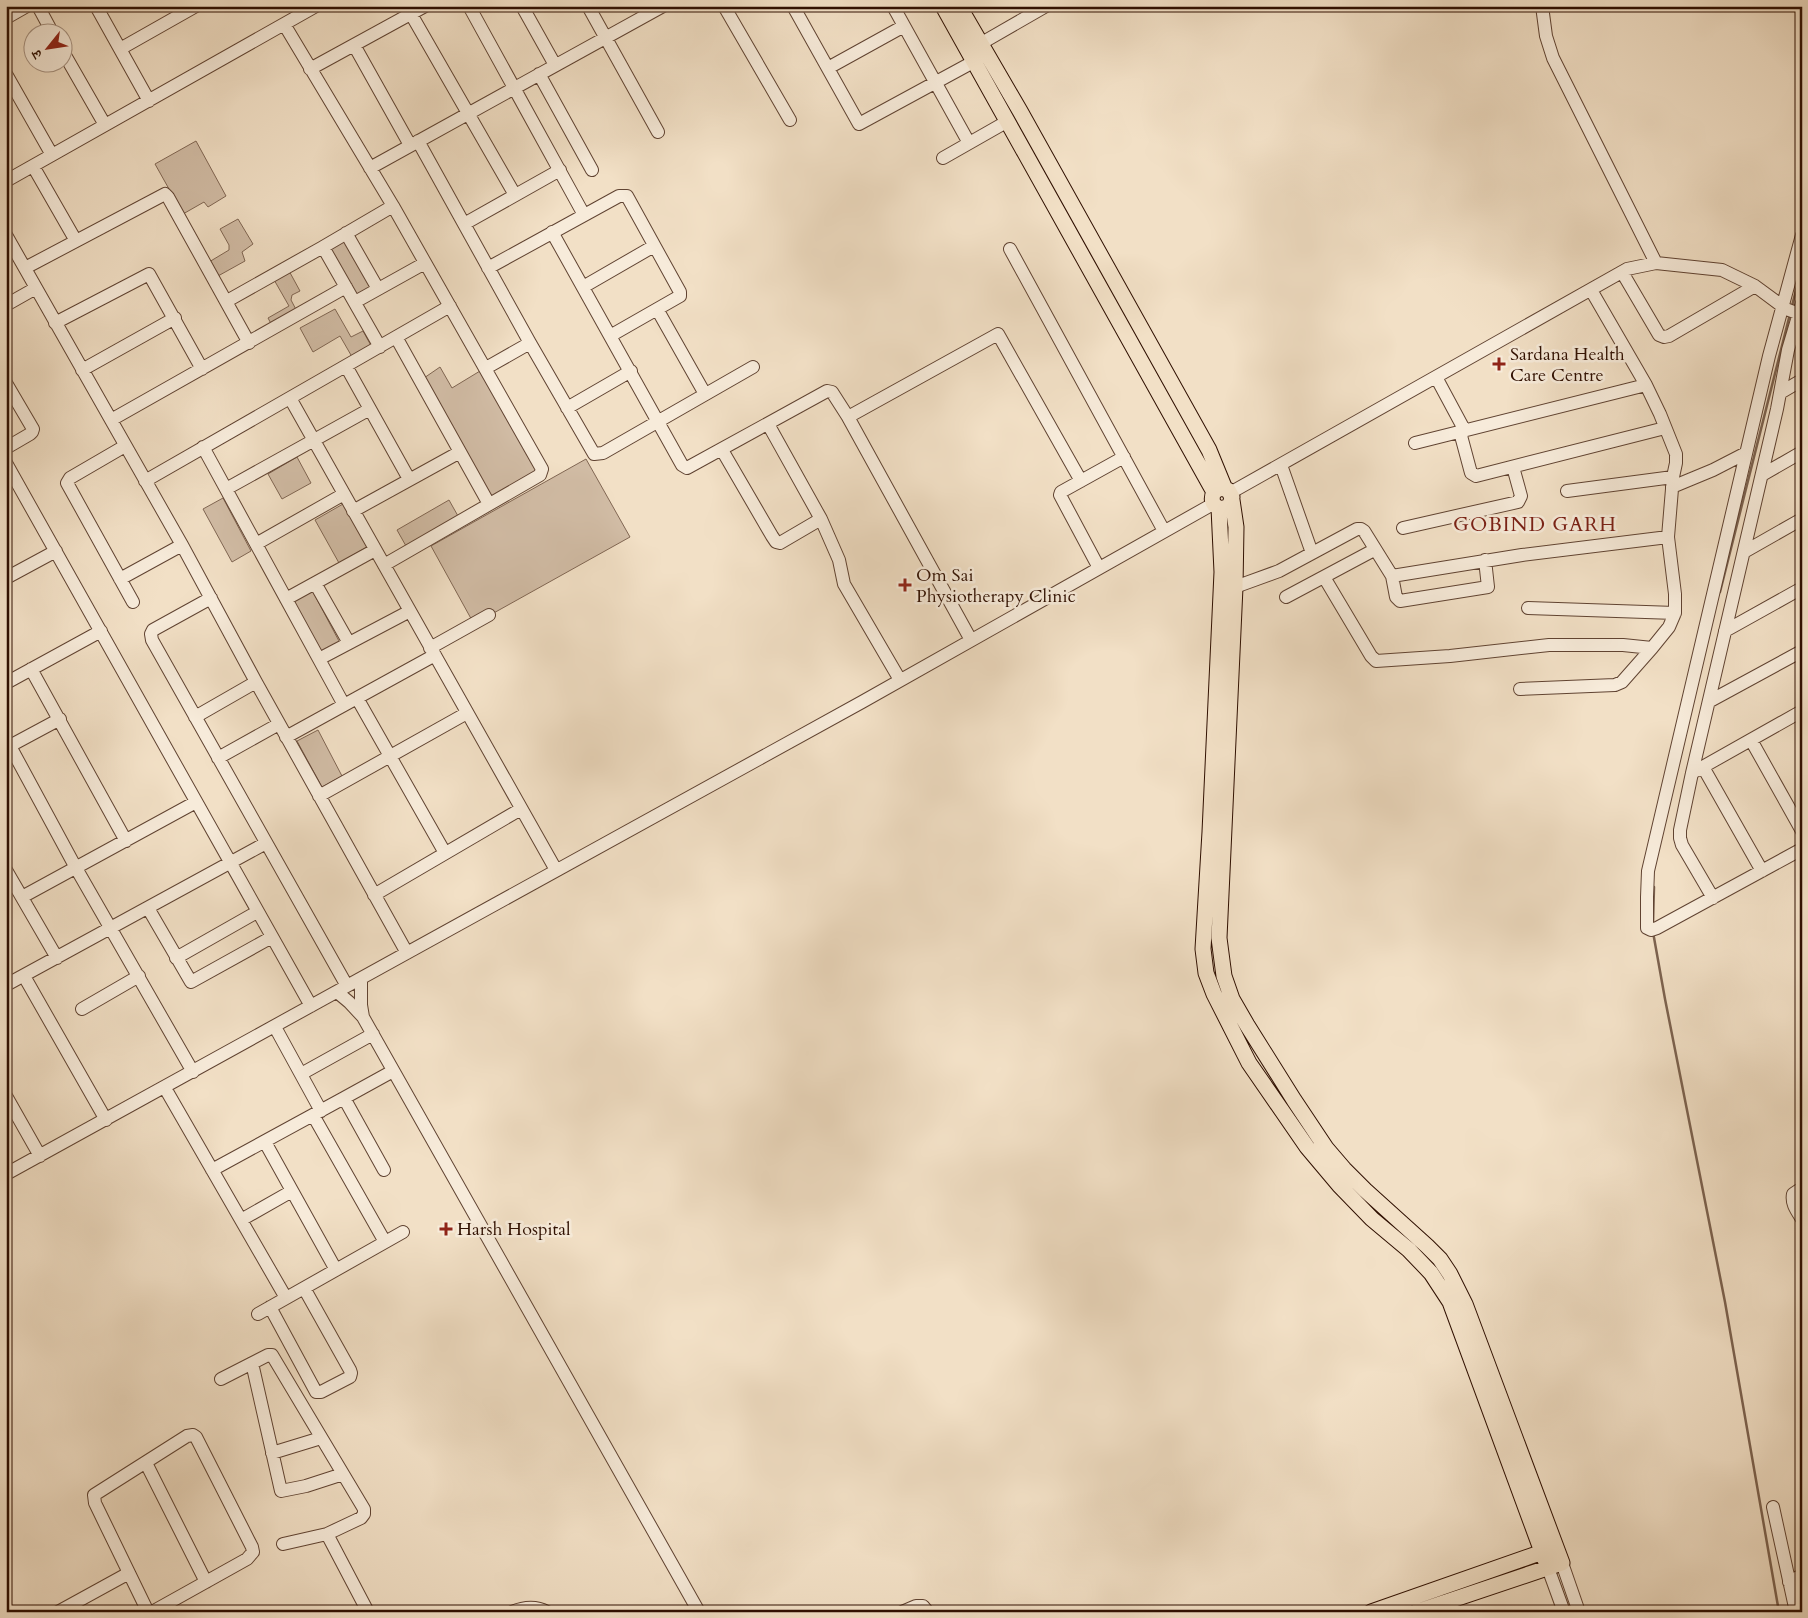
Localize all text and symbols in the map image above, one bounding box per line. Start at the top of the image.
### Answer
north arrow [22,22,72,72]
text: उ [27,46,48,63]
place label: Sardana Health Care Centre [1510,342,1625,388]
marker: Sardana Health Care Centre [1492,357,1506,371]
district label: GOBIND GARH [1453,511,1617,538]
place label: Om Sai Physiotherapy Clinic [916,563,1076,609]
marker: Om Sai Physiotherapy Clinic [898,578,912,592]
place label: Harsh Hospital [457,1217,571,1242]
marker: Harsh Hospital [439,1222,453,1236]

